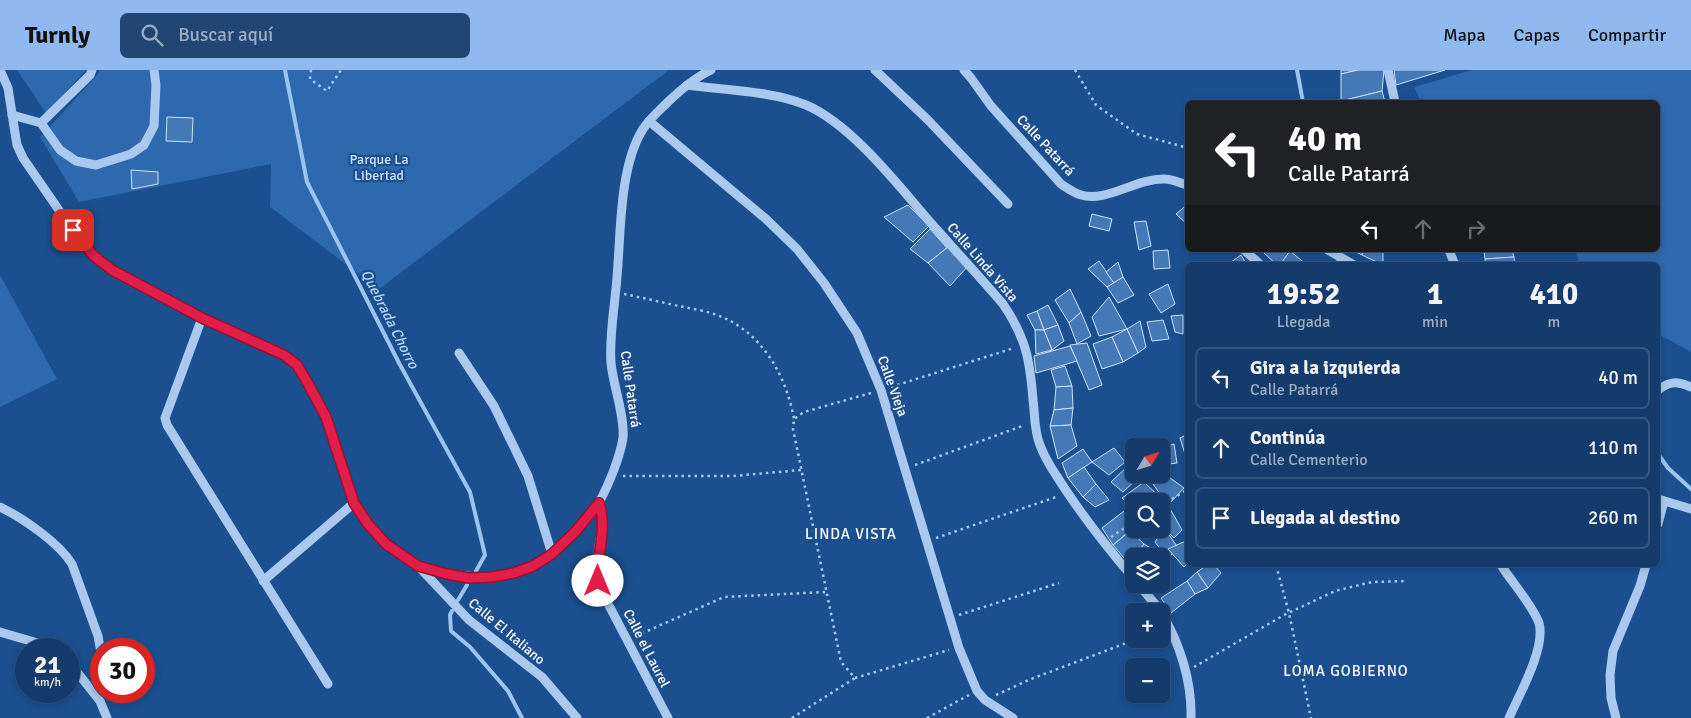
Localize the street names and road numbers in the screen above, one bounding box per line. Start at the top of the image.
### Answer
street label: Calle Patarrá [1013,111,1078,179]
street label: Calle Linda Vista [944,219,1022,305]
street label: Calle Patarrá [617,350,644,429]
street label: Calle Vieja [874,354,911,419]
street label: Calle El Italiano [465,594,548,668]
street label: Calle el Laurel [620,606,674,690]

